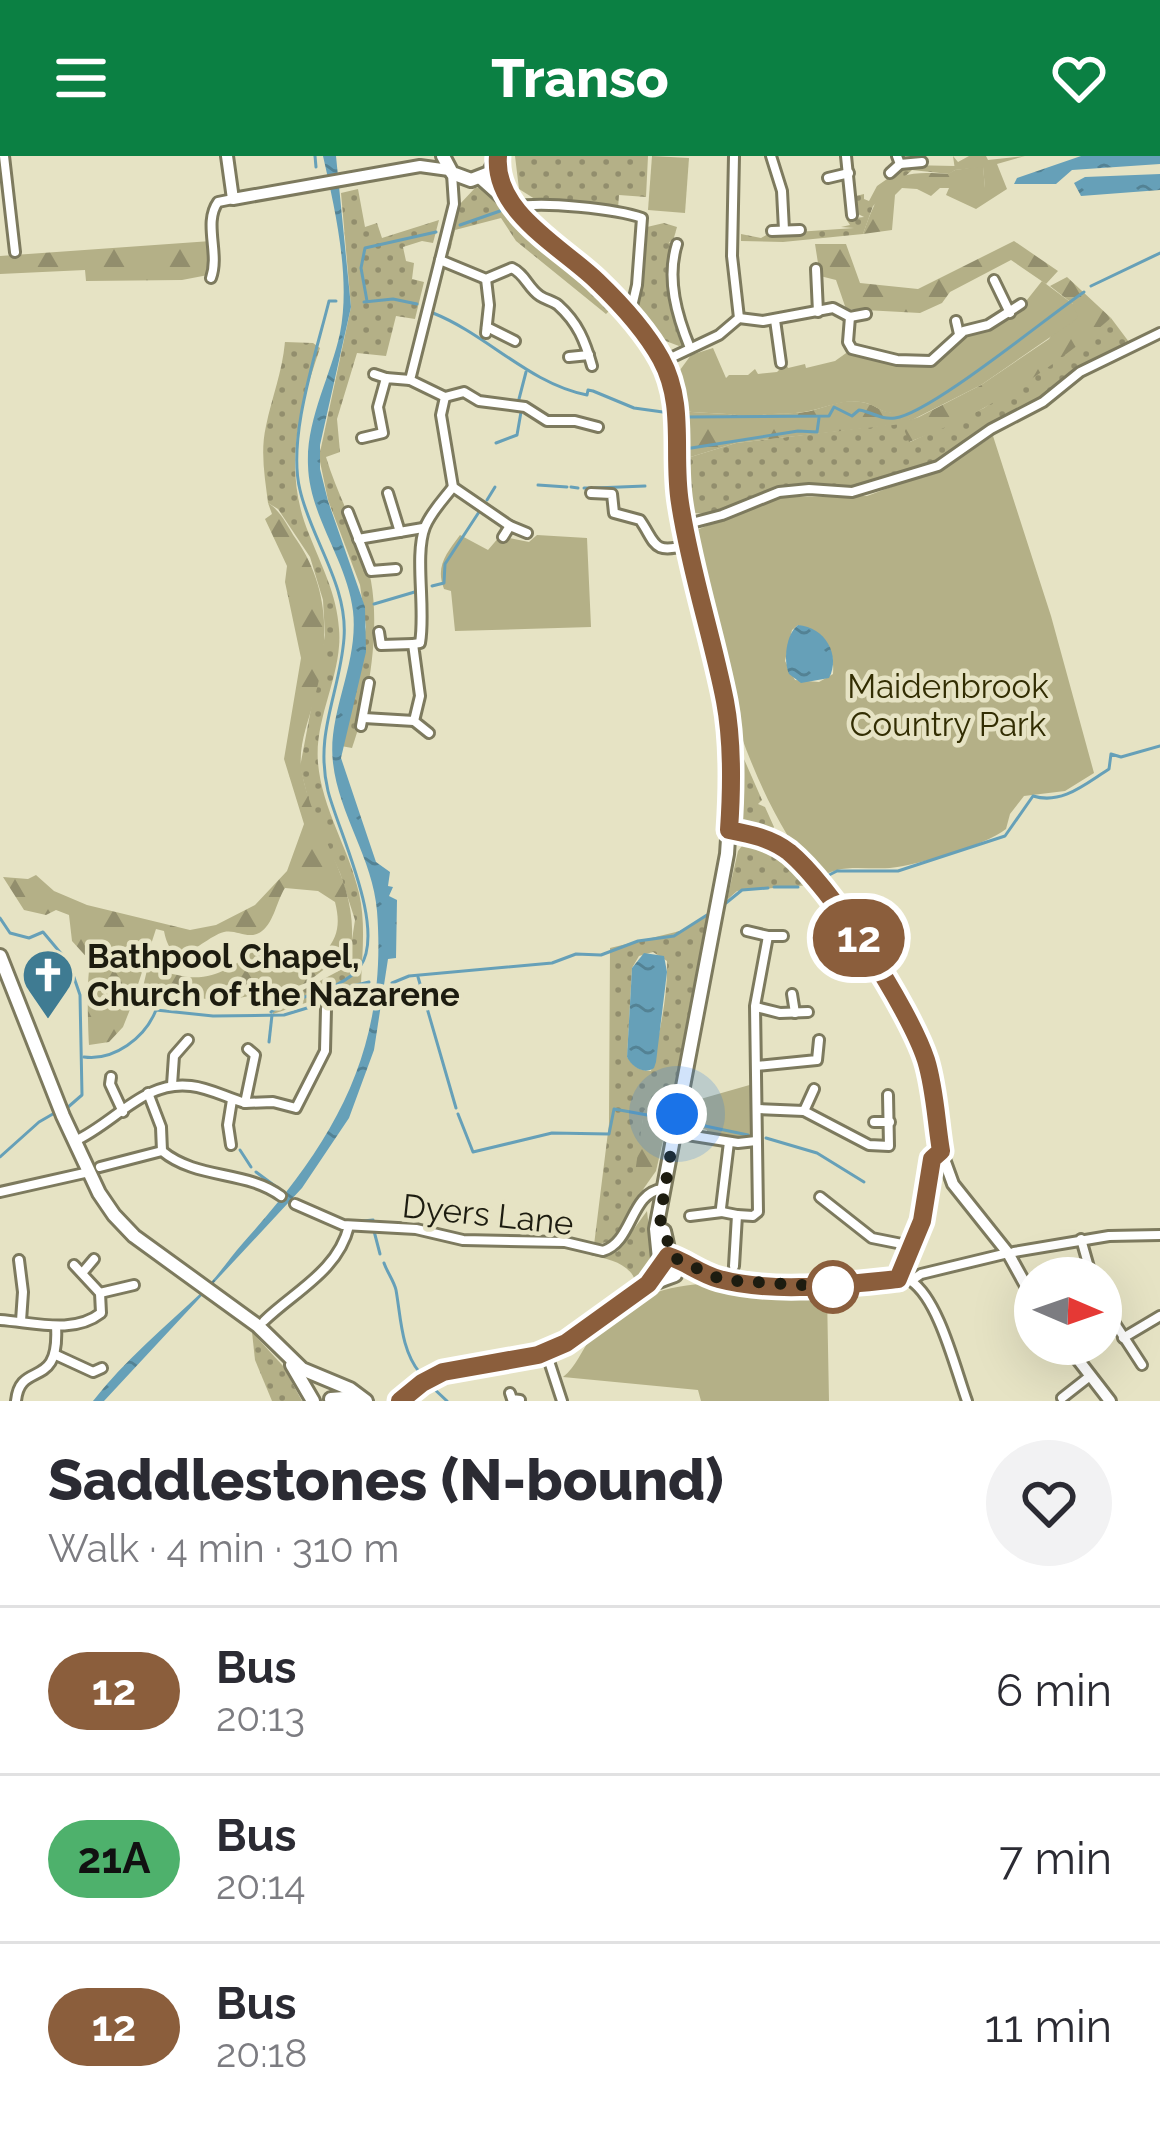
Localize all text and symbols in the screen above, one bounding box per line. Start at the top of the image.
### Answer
icon: menu [48,45,114,111]
icon: heart [1046,45,1112,111]
text: Transo [491,46,669,110]
park label: Maidenbrook Country Park [847,667,1049,744]
line badge: 12 [805,899,913,977]
text: 12 [837,913,881,962]
place label: Bathpool Chapel, Church of the Nazarene [87,937,460,1014]
church icon: Bathpool Chapel, Church of the Nazarene [20,947,76,1021]
your location [647,1084,707,1144]
street label: Dyers Lane [400,1186,576,1243]
north arrow [1014,1257,1122,1365]
map controls [1014,1257,1122,1365]
unlabelled marker [808,1262,858,1312]
button: heart [986,1440,1112,1566]
text: Saddlestones (N-bound) [48,1446,724,1513]
text: Walk · 4 min · 310 m [48,1525,399,1571]
text: Bus [216,1641,297,1694]
text: 6 min [996,1664,1112,1717]
text: 12 [92,1666,136,1715]
text: 20:13 [216,1694,305,1740]
text: Bus [216,1809,297,1862]
text: 7 min [999,1832,1112,1885]
text: 21A [78,1834,150,1883]
text: 20:14 [216,1862,306,1908]
text: Bus [216,1977,297,2030]
text: 11 min [985,2000,1112,2053]
text: 12 [92,2002,136,2051]
text: 20:18 [216,2030,307,2076]

